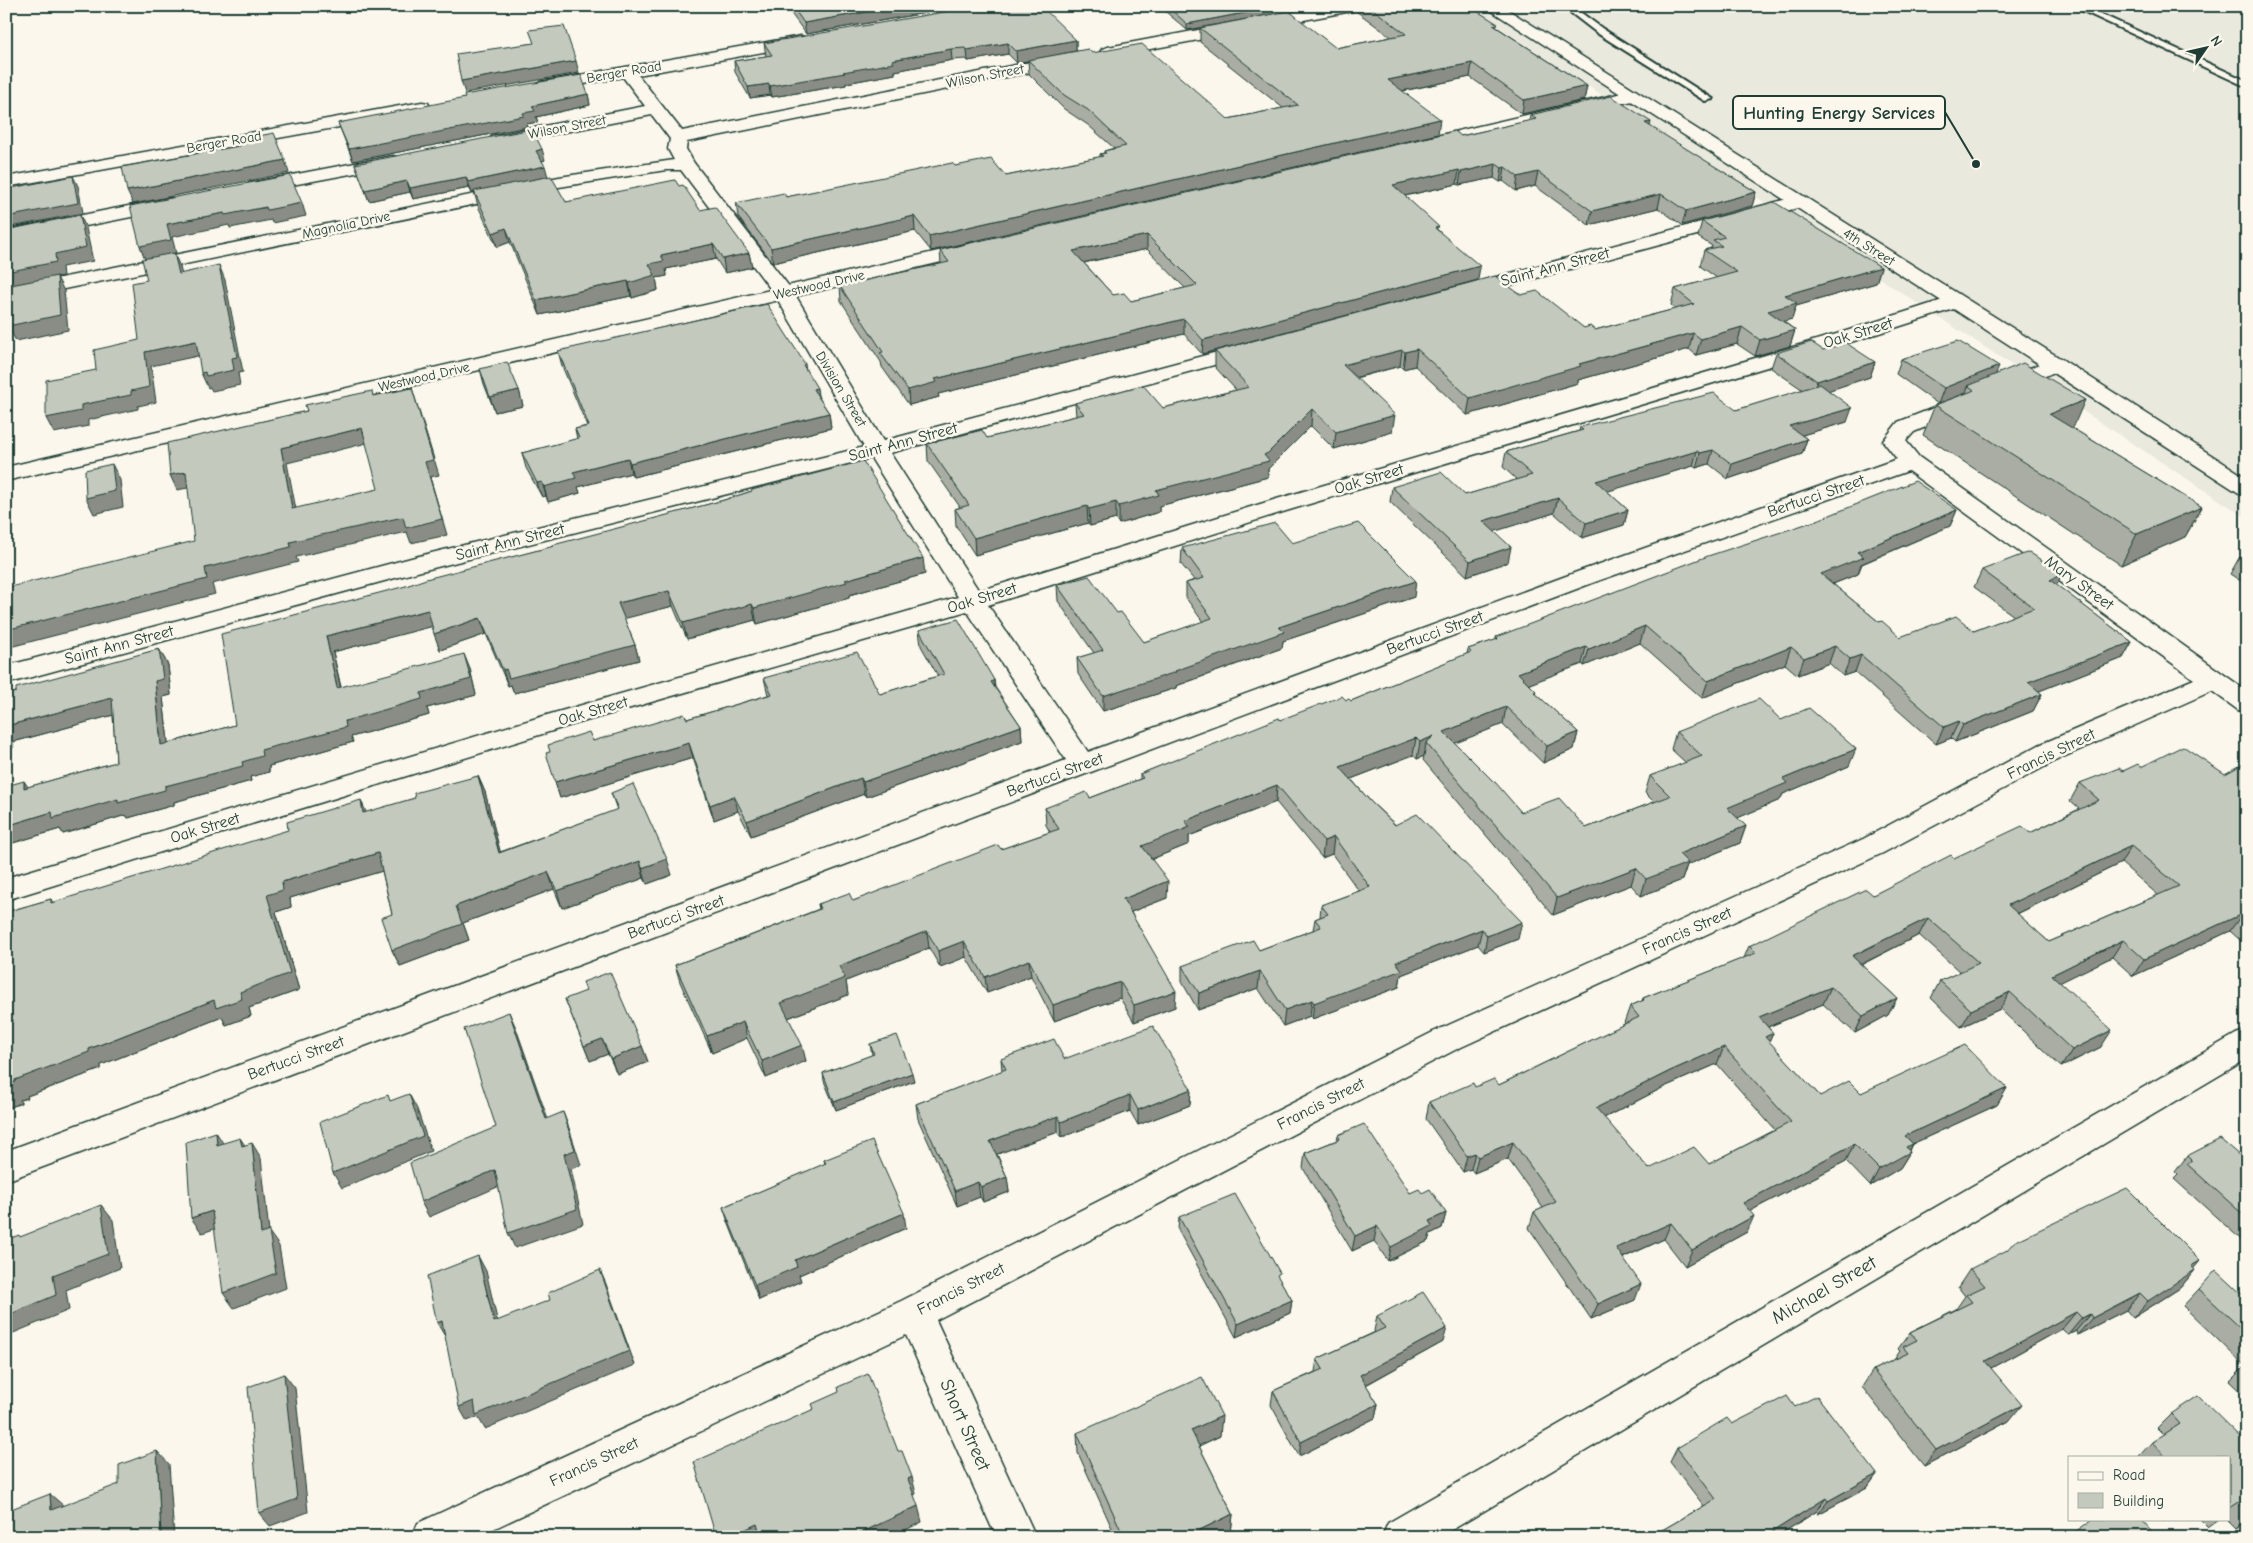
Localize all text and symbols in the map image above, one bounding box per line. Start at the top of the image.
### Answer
north arrow [2180,22,2230,72]
text: N [2207,32,2226,50]
street label: Berger Road [585,57,663,87]
street label: Wilson Street [945,60,1026,92]
callout: Hunting Energy Services [1733,96,1945,129]
text: Hunting Energy Services [1743,103,1935,124]
street label: Wilson Street [527,111,608,143]
street label: Berger Road [185,127,263,157]
street label: Magnolia Drive [300,207,392,243]
street label: 4th Street [1840,224,1899,270]
street label: Saint Ann Street [1499,244,1612,290]
street label: Westwood Drive [772,266,866,304]
street label: Oak Street [1821,314,1895,352]
street label: Division Street [812,348,871,431]
street label: Westwood Drive [377,358,471,396]
street label: Saint Ann Street [847,419,960,465]
street label: Oak Street [1332,460,1406,498]
street label: Bertucci Street [1765,471,1867,521]
street label: Saint Ann Street [454,520,567,564]
street label: Mary Street [2041,552,2117,614]
street label: Oak Street [945,579,1019,617]
street label: Bertucci Street [1384,607,1486,659]
street label: Saint Ann Street [63,622,176,668]
street label: Oak Street [556,692,630,730]
street label: Francis Street [2004,725,2098,783]
street label: Bertucci Street [1004,749,1106,801]
street label: Oak Street [168,809,242,847]
street label: Bertucci Street [625,891,727,943]
street label: Francis Street [1640,903,1735,959]
street label: Bertucci Street [245,1032,347,1084]
street label: Francis Street [1274,1074,1368,1134]
street label: Michael Street [1768,1251,1881,1329]
street label: Francis Street [914,1259,1008,1319]
street label: Short Street [935,1376,995,1475]
street label: Francis Street [547,1433,642,1490]
legend [2068,1456,2230,1520]
text: Road [2113,1466,2145,1484]
text: Building [2113,1492,2164,1510]

